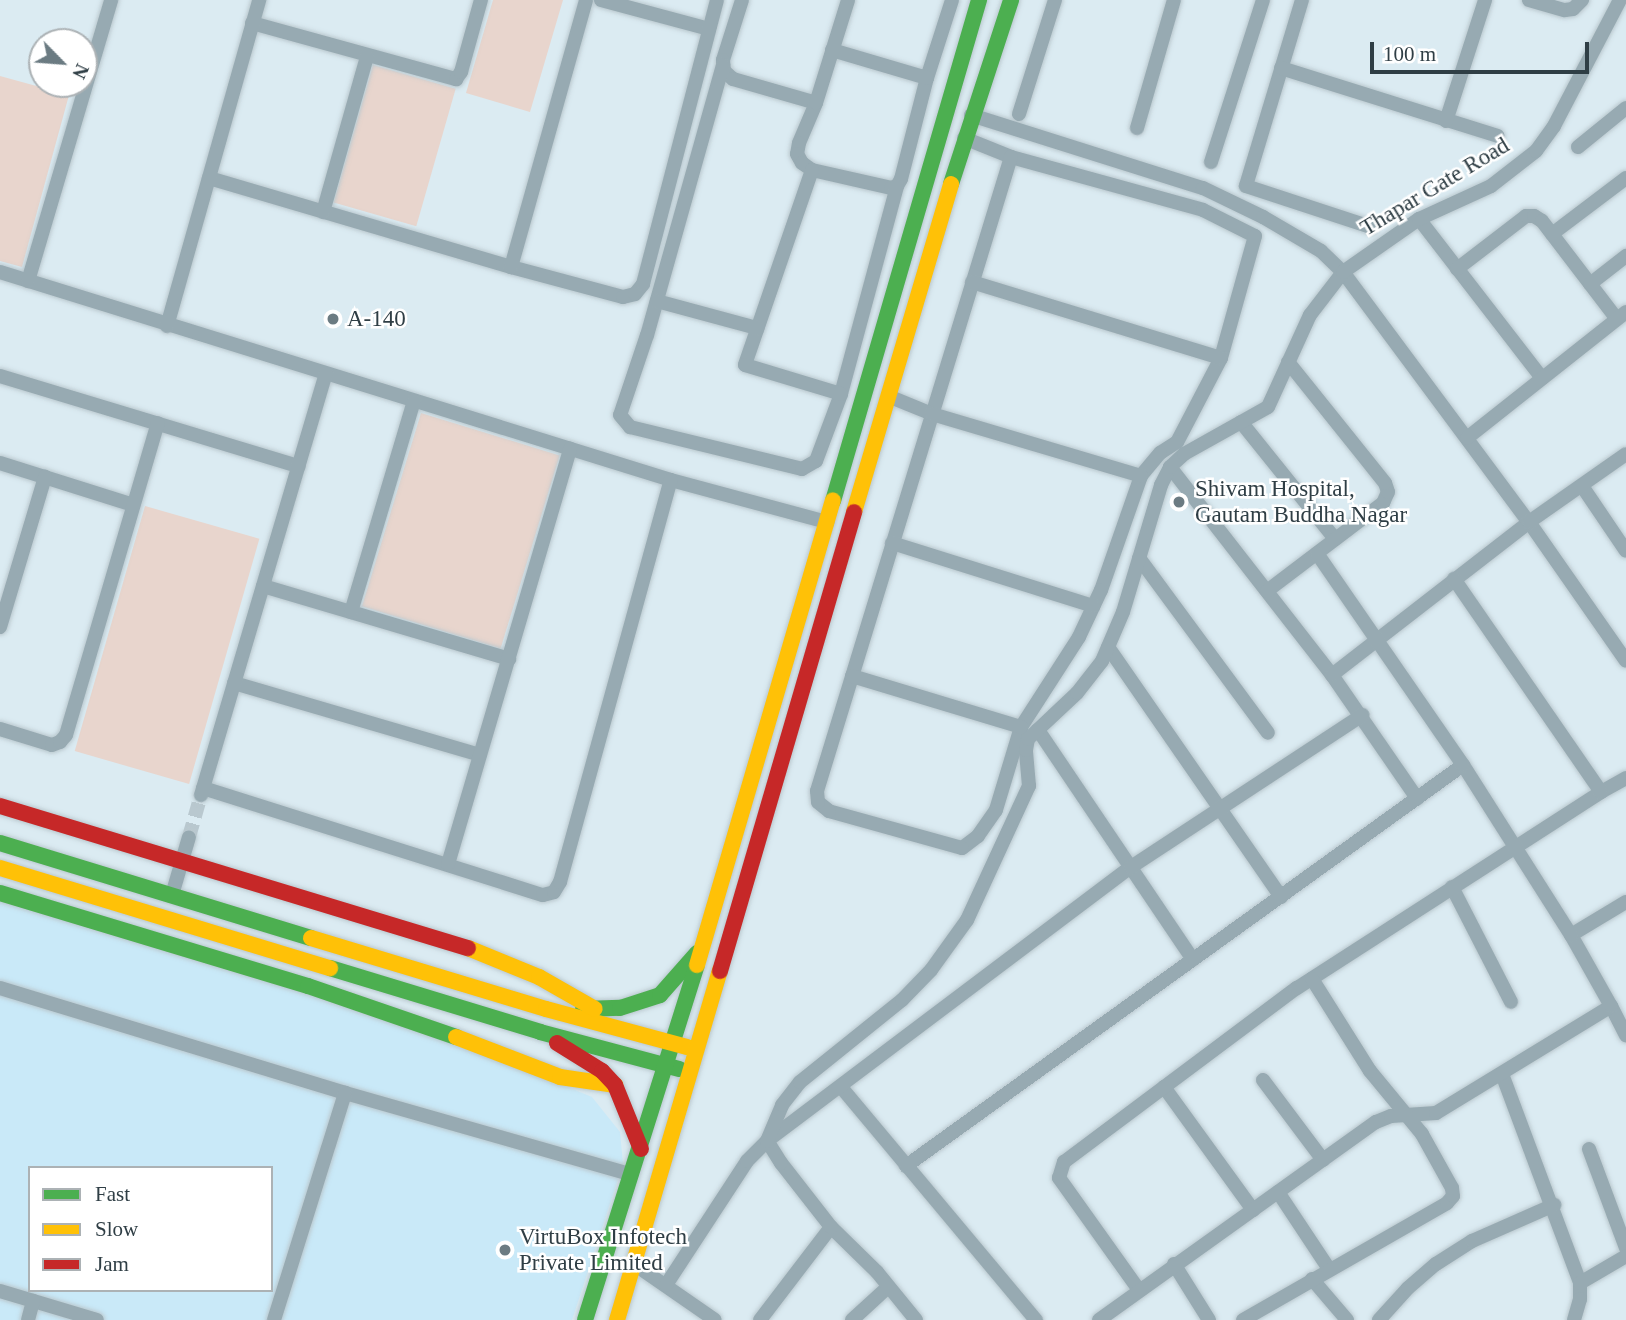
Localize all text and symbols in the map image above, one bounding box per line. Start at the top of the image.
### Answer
north arrow [28,28,98,98]
scale bar [1374,28,1593,72]
text: 100 m [1383,42,1436,66]
text: N [68,61,93,82]
street label: Thapar Gate Road [1356,132,1514,242]
place label: A-140 [347,305,406,333]
marker: A-140 [325,311,341,327]
place label: Shivam Hospital, Gautam Buddha Nagar [1195,475,1407,529]
marker: Shivam Hospital, Gautam Buddha Nagar [1169,492,1189,512]
legend [28,1166,273,1292]
text: Fast [95,1182,130,1206]
text: Slow [95,1217,138,1241]
place label: VirtuBox Infotech Private Limited [519,1223,687,1277]
marker: VirtuBox Infotech Private Limited [497,1242,513,1258]
text: Jam [95,1252,129,1276]

